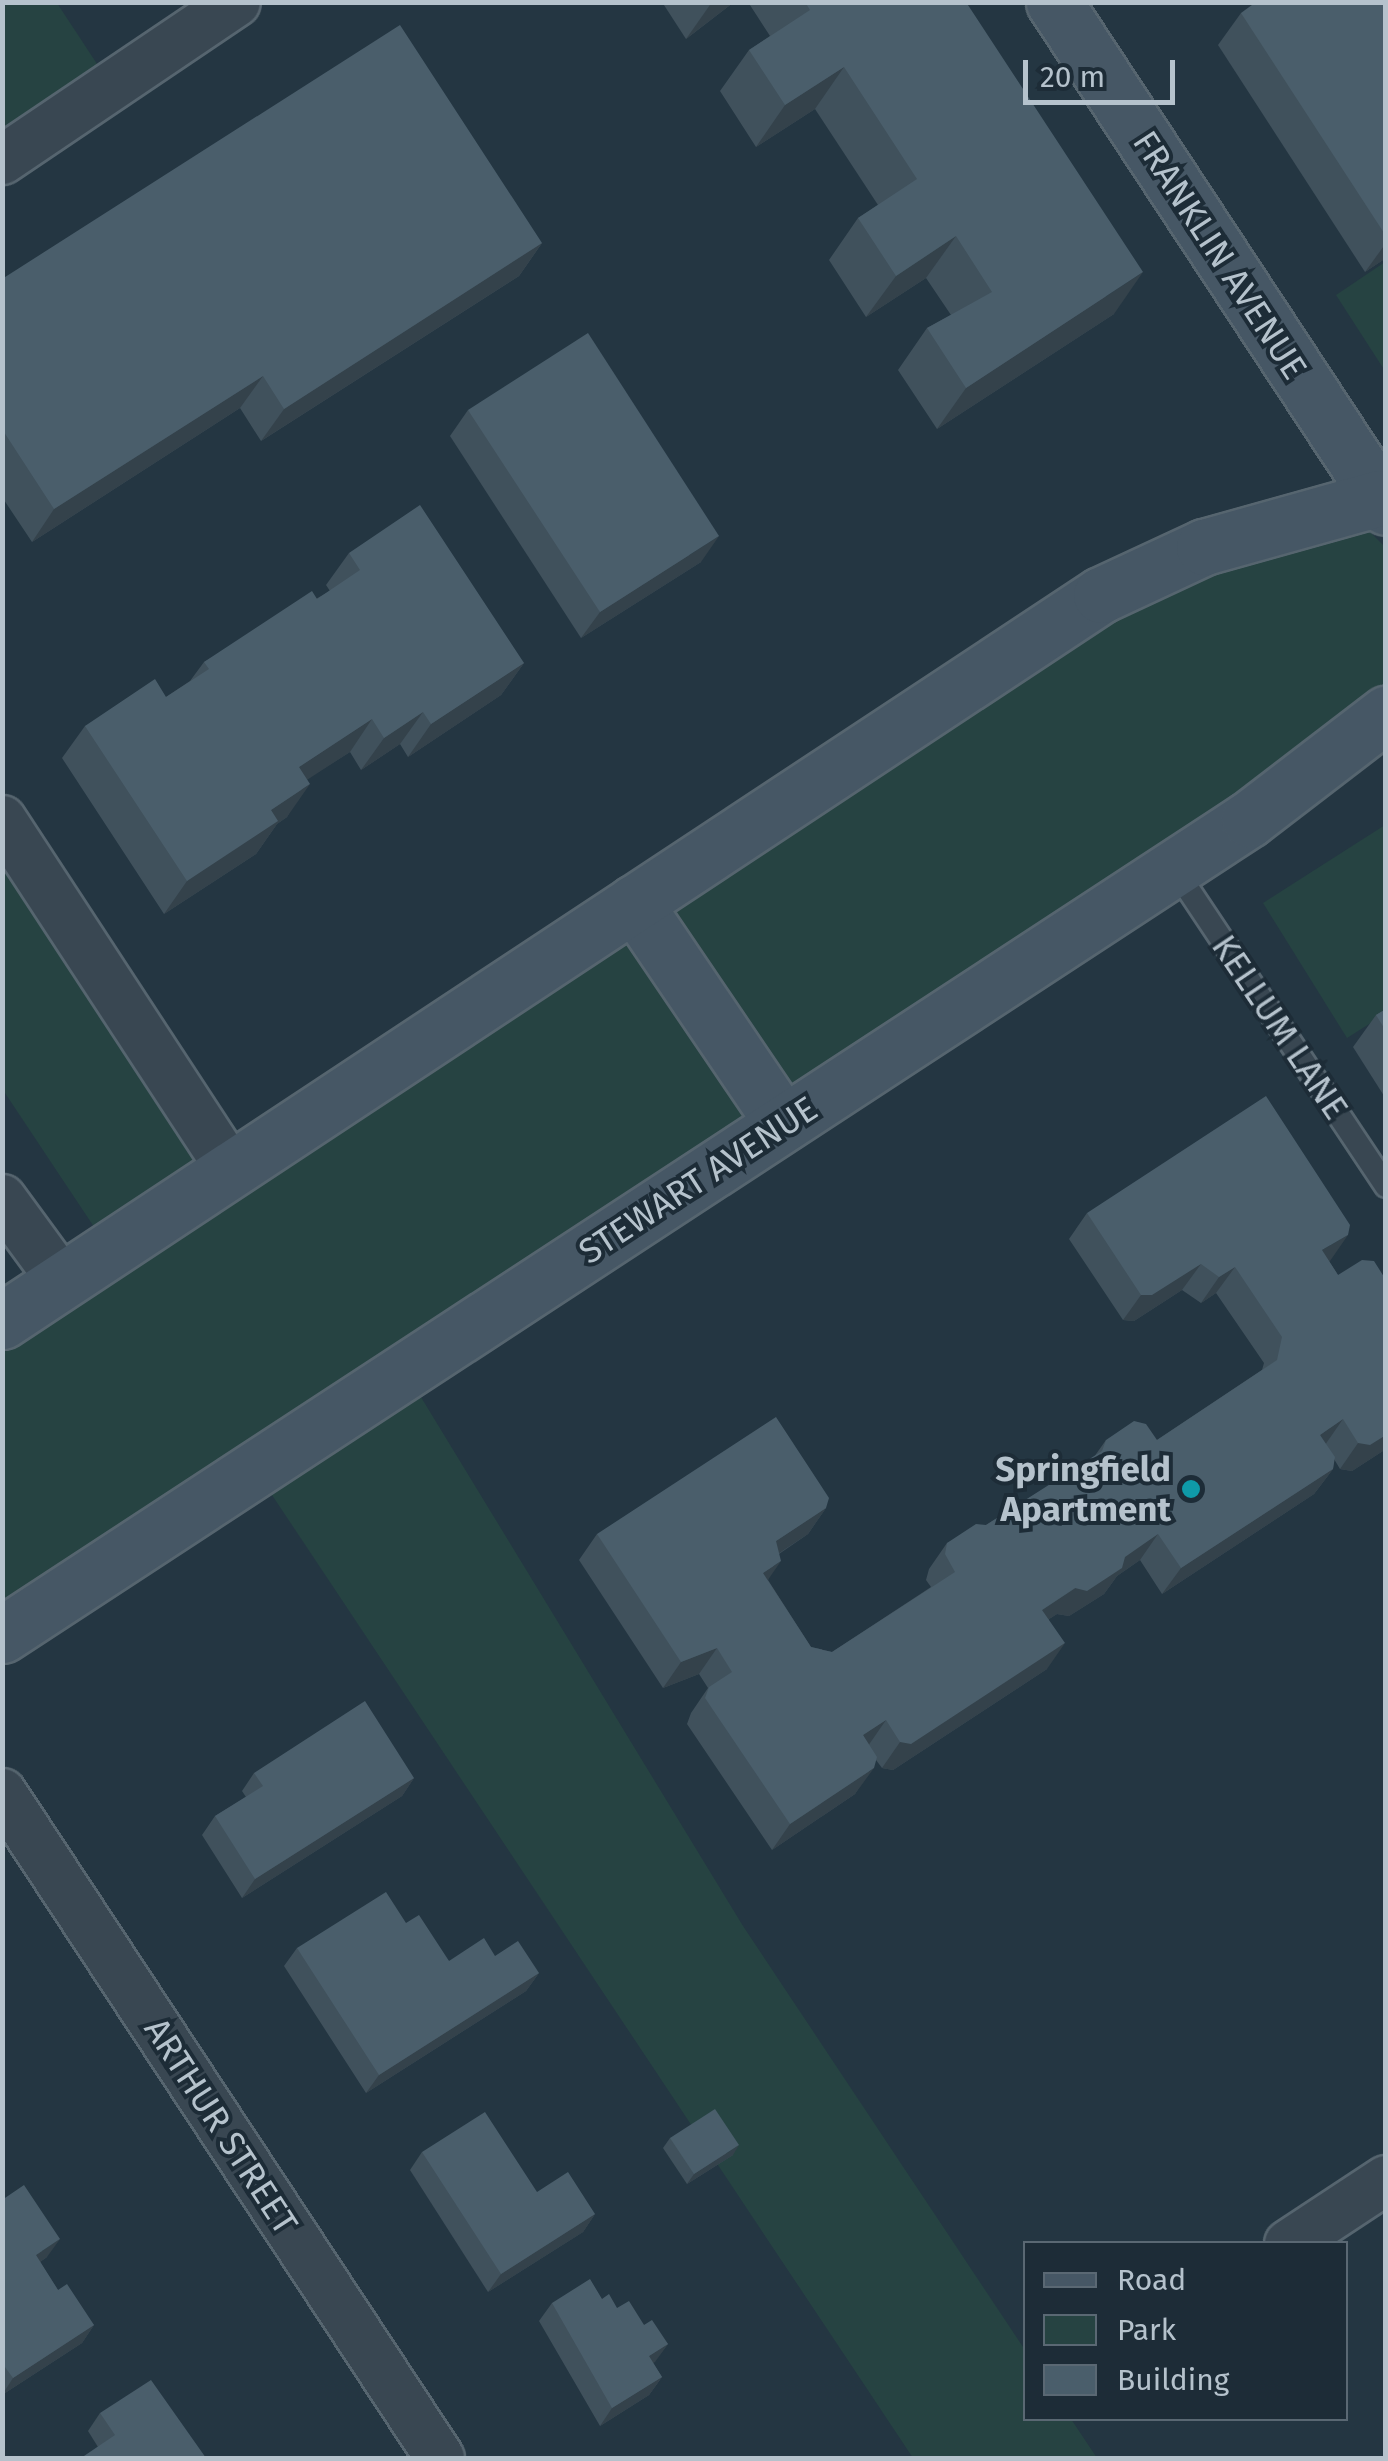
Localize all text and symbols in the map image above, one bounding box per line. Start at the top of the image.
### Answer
scale bar [1028,40,1180,102]
text: 20 m [1040,59,1105,95]
street label: FRANKLIN AVENUE [1124,123,1316,387]
street label: KELLUM LANE [1203,927,1357,1127]
street label: STEWART AVENUE [571,1087,825,1273]
place label: Springfield Apartment [995,1448,1171,1530]
marker: Springfield Apartment [1180,1478,1202,1500]
street label: ARTHUR STREET [136,2010,306,2242]
legend [1023,2241,1348,2421]
text: Road [1117,2262,1186,2298]
text: Park [1117,2312,1176,2348]
text: Building [1117,2362,1229,2398]

